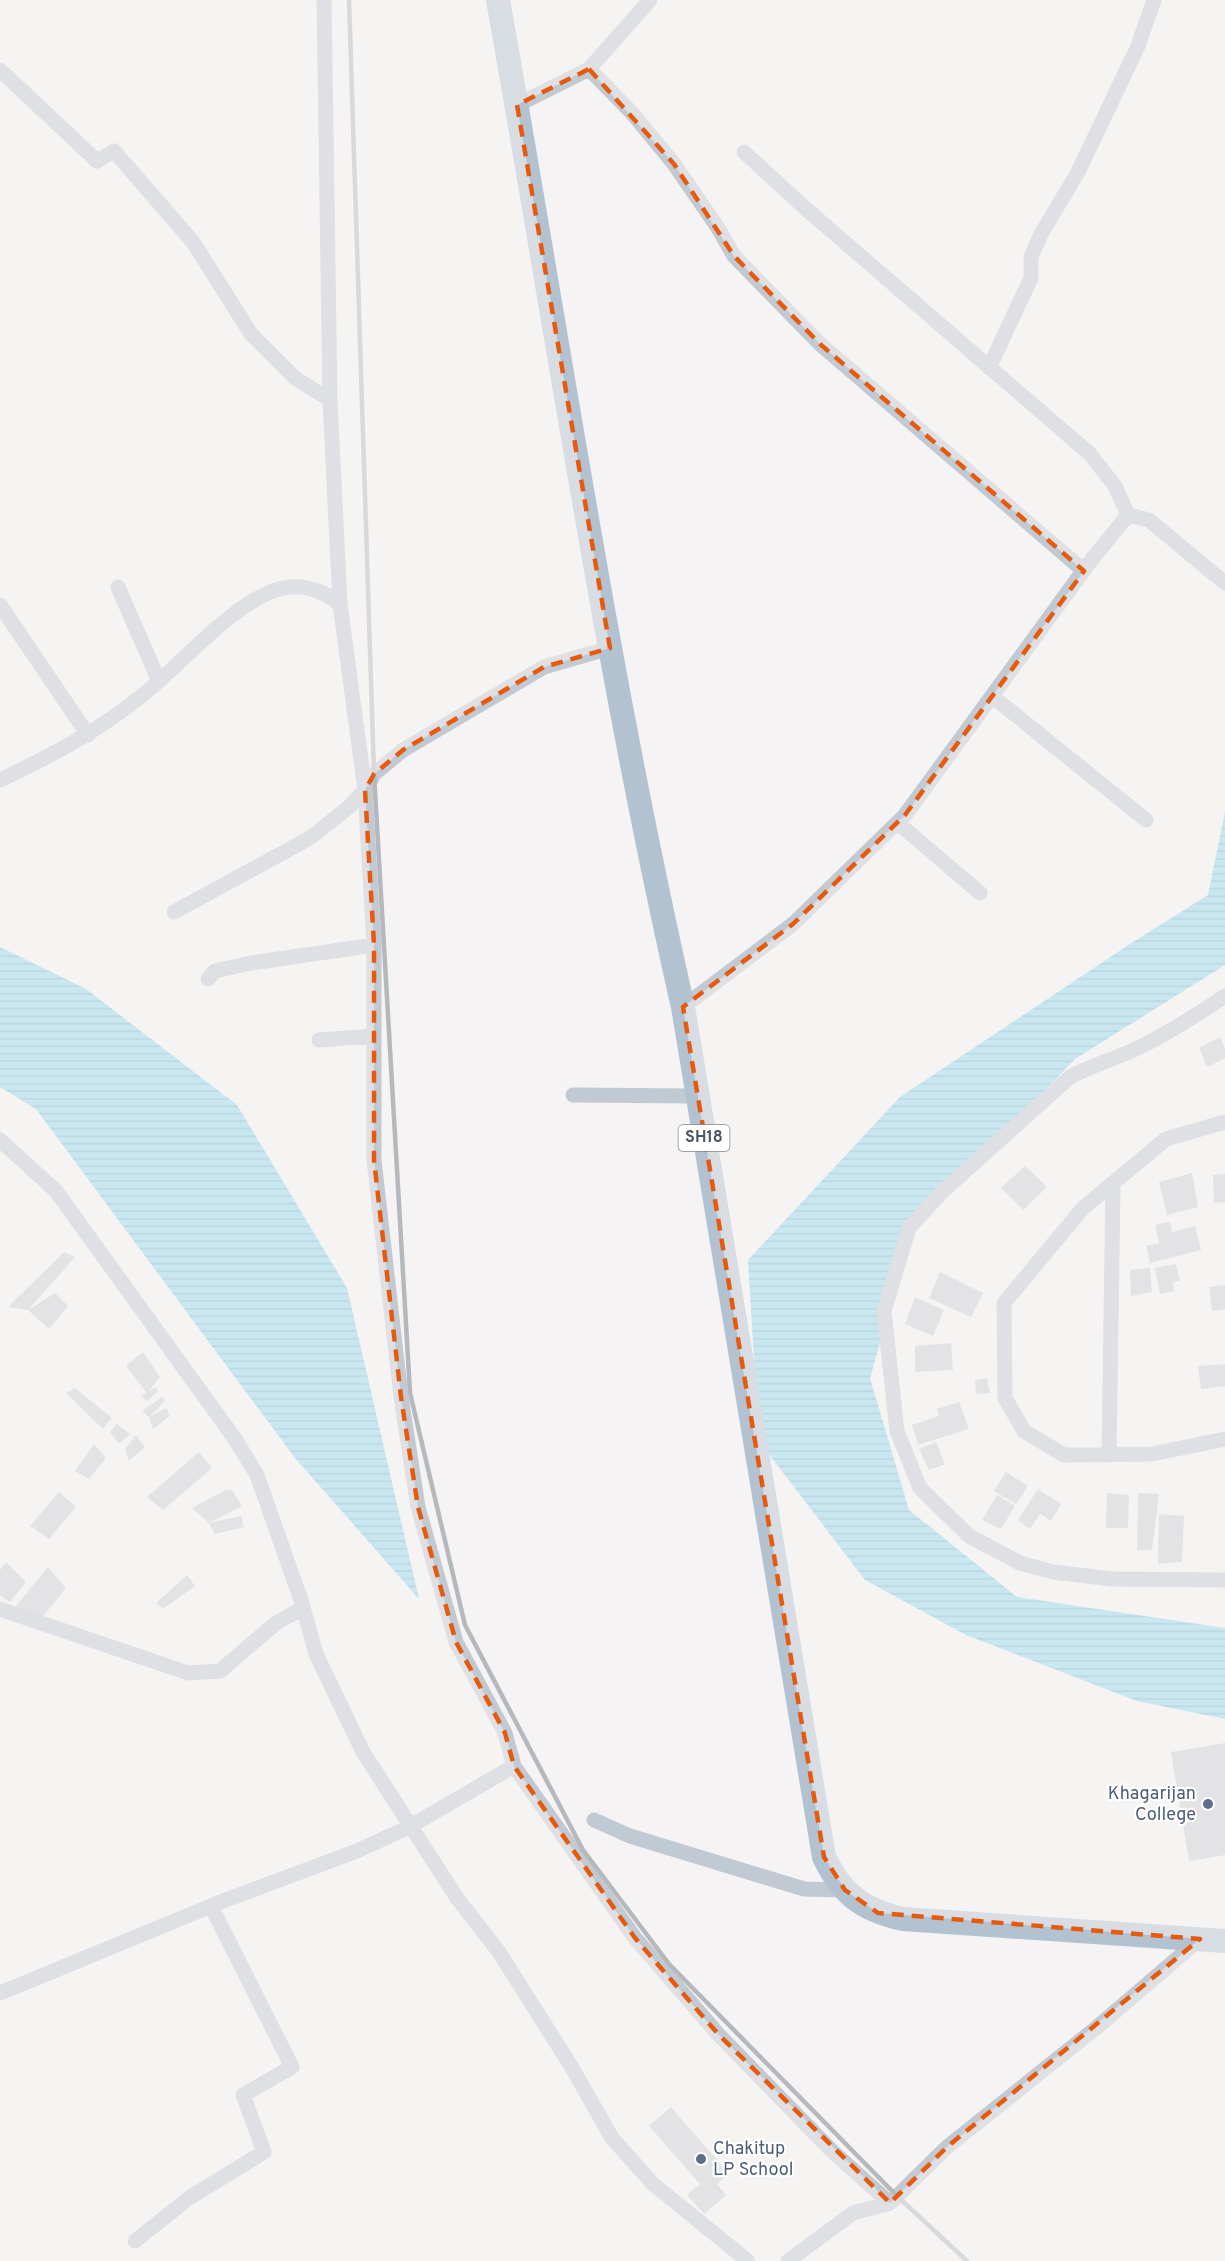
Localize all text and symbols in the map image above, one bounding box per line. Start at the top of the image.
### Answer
road number: SH18 [678,1125,730,1151]
place label: Khagarijan College [1108,1783,1196,1827]
marker: Khagarijan College [1201,1797,1215,1811]
place label: Chakitup LP School [713,2138,794,2182]
marker: Chakitup LP School [694,2152,708,2166]

